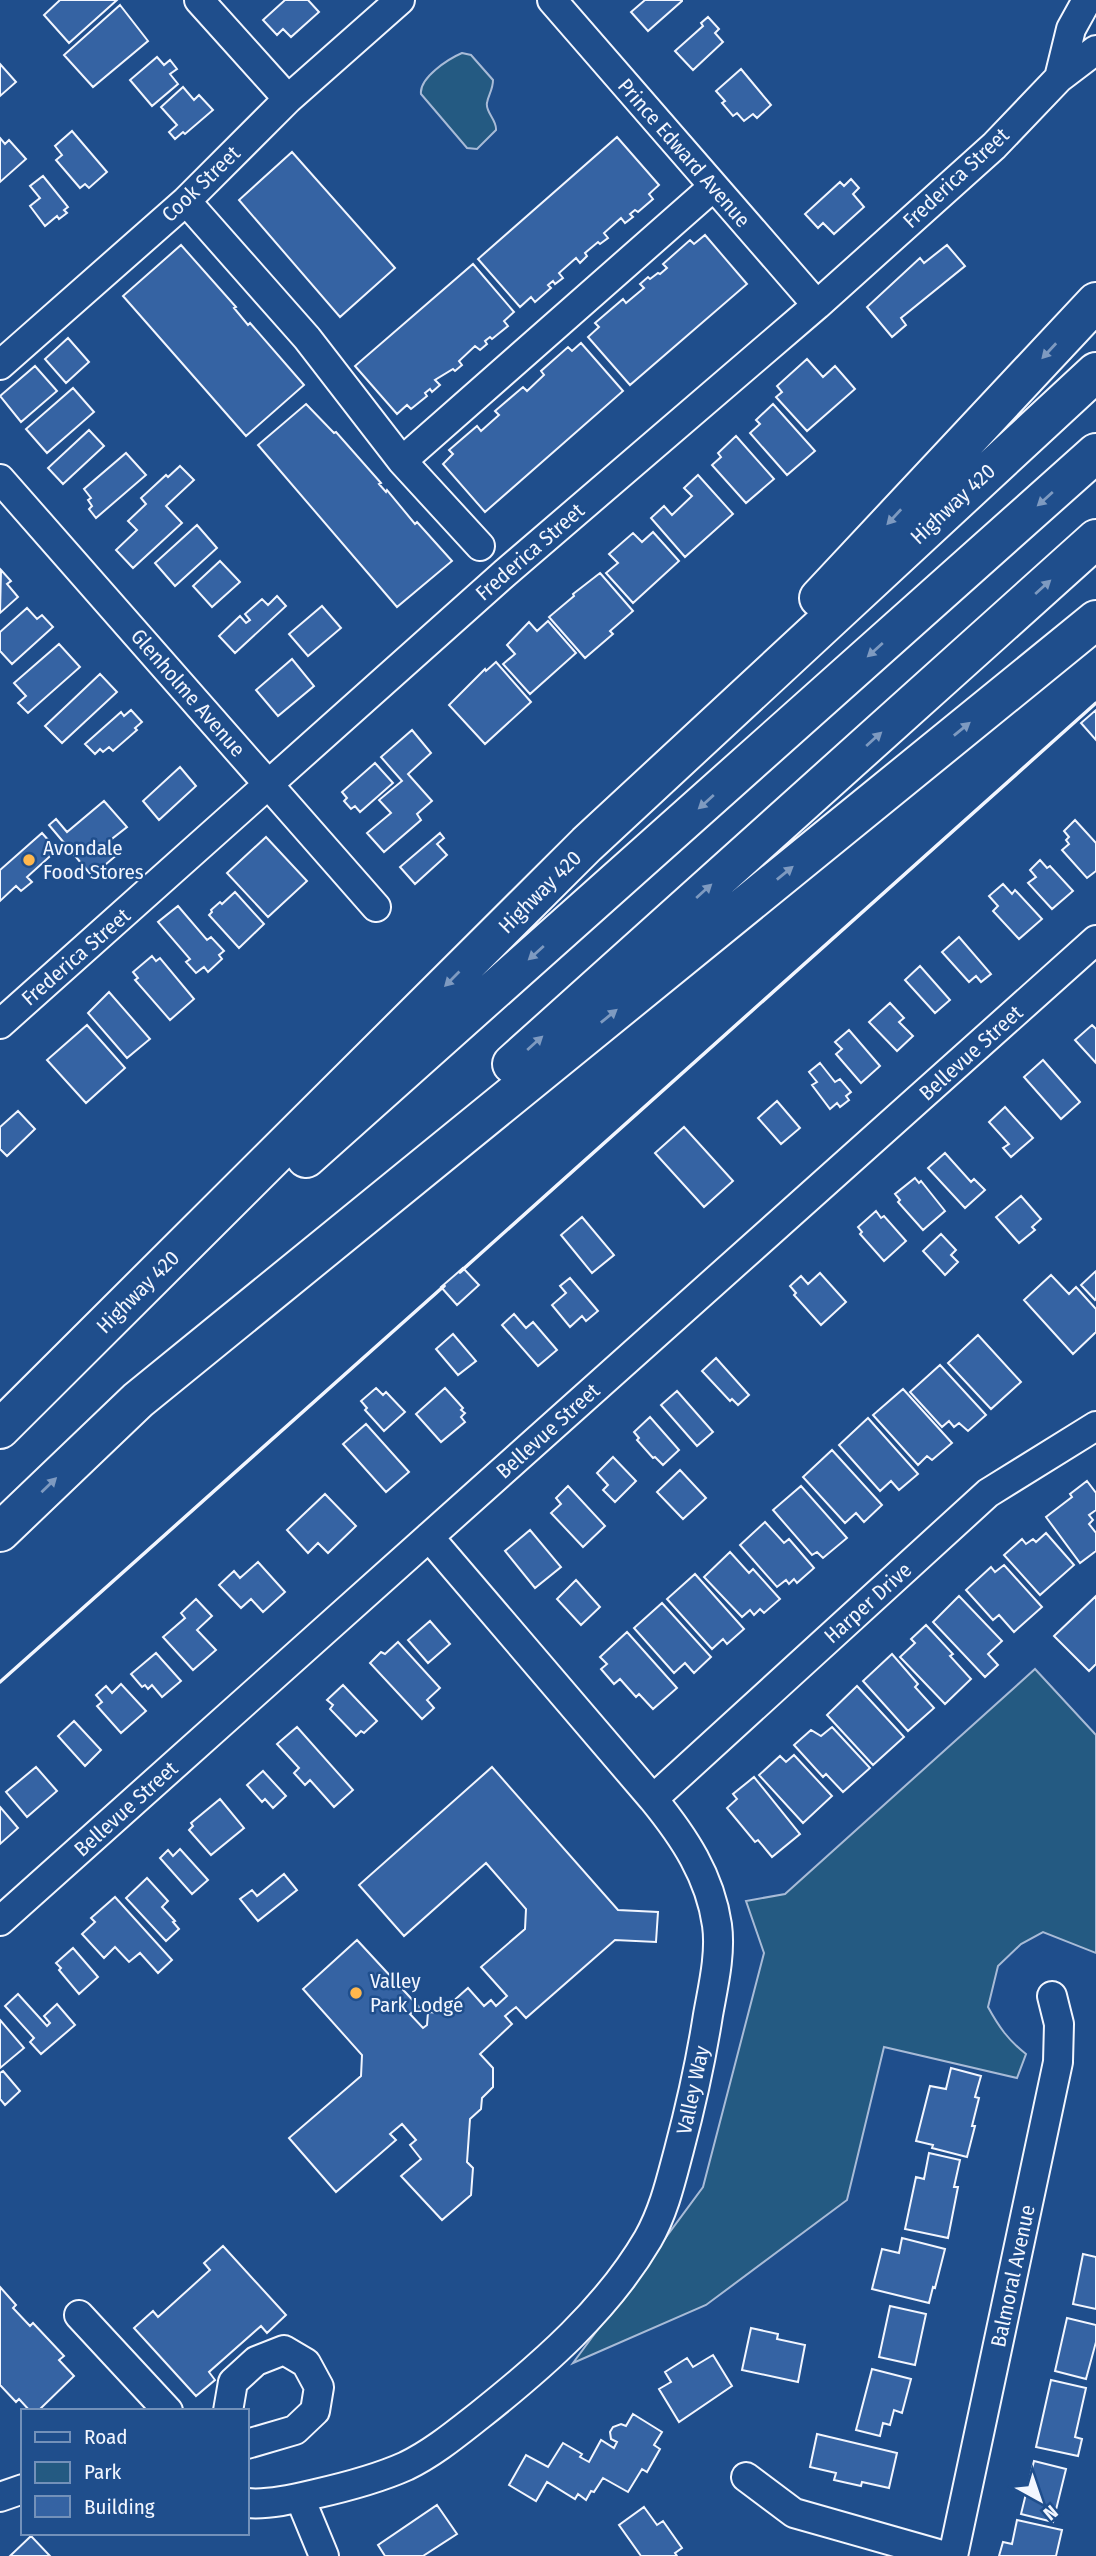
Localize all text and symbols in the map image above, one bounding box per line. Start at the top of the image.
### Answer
street label: Prince Edward Avenue [612,73,756,233]
street label: Frederica Street [898,122,1014,234]
street label: Cook Street [156,140,246,228]
one-way arrow [1042,342,1058,359]
street label: Highway 420 [905,458,1001,550]
one-way arrow [1036,491,1054,507]
street label: Frederica Street [470,498,590,606]
one-way arrow [886,508,902,525]
one-way arrow [1034,579,1052,595]
street label: Glenholme Avenue [125,624,251,762]
one-way arrow [867,642,884,657]
one-way arrow [953,722,970,737]
one-way arrow [865,731,883,747]
one-way arrow [697,794,715,810]
place label: Avondale Food Stores [43,835,144,885]
street label: Highway 420 [493,845,587,939]
marker: Avondale Food Stores [21,852,37,868]
one-way arrow [776,865,794,880]
one-way arrow [696,884,713,899]
street label: Frederica Street [16,903,136,1011]
one-way arrow [527,945,545,961]
one-way arrow [445,970,461,987]
street label: Bellevue Street [914,1000,1028,1106]
one-way arrow [601,1009,618,1024]
one-way arrow [526,1035,544,1051]
street label: Highway 420 [91,1245,185,1339]
street label: Bellevue Street [491,1378,605,1484]
one-way arrow [40,1477,57,1493]
street label: Harper Drive [819,1557,917,1649]
street label: Bellevue Street [69,1756,183,1862]
place label: Valley Park Lodge [370,1968,463,2018]
marker: Valley Park Lodge [348,1985,364,2001]
street label: Valley Way [671,2043,715,2137]
street label: Balmoral Avenue [985,2203,1041,2349]
legend [21,2409,248,2535]
text: Road [84,2424,128,2450]
text: Park [84,2459,122,2485]
north arrow [1005,2465,1075,2535]
text: Building [84,2494,155,2520]
text: N [1039,2500,1062,2525]

